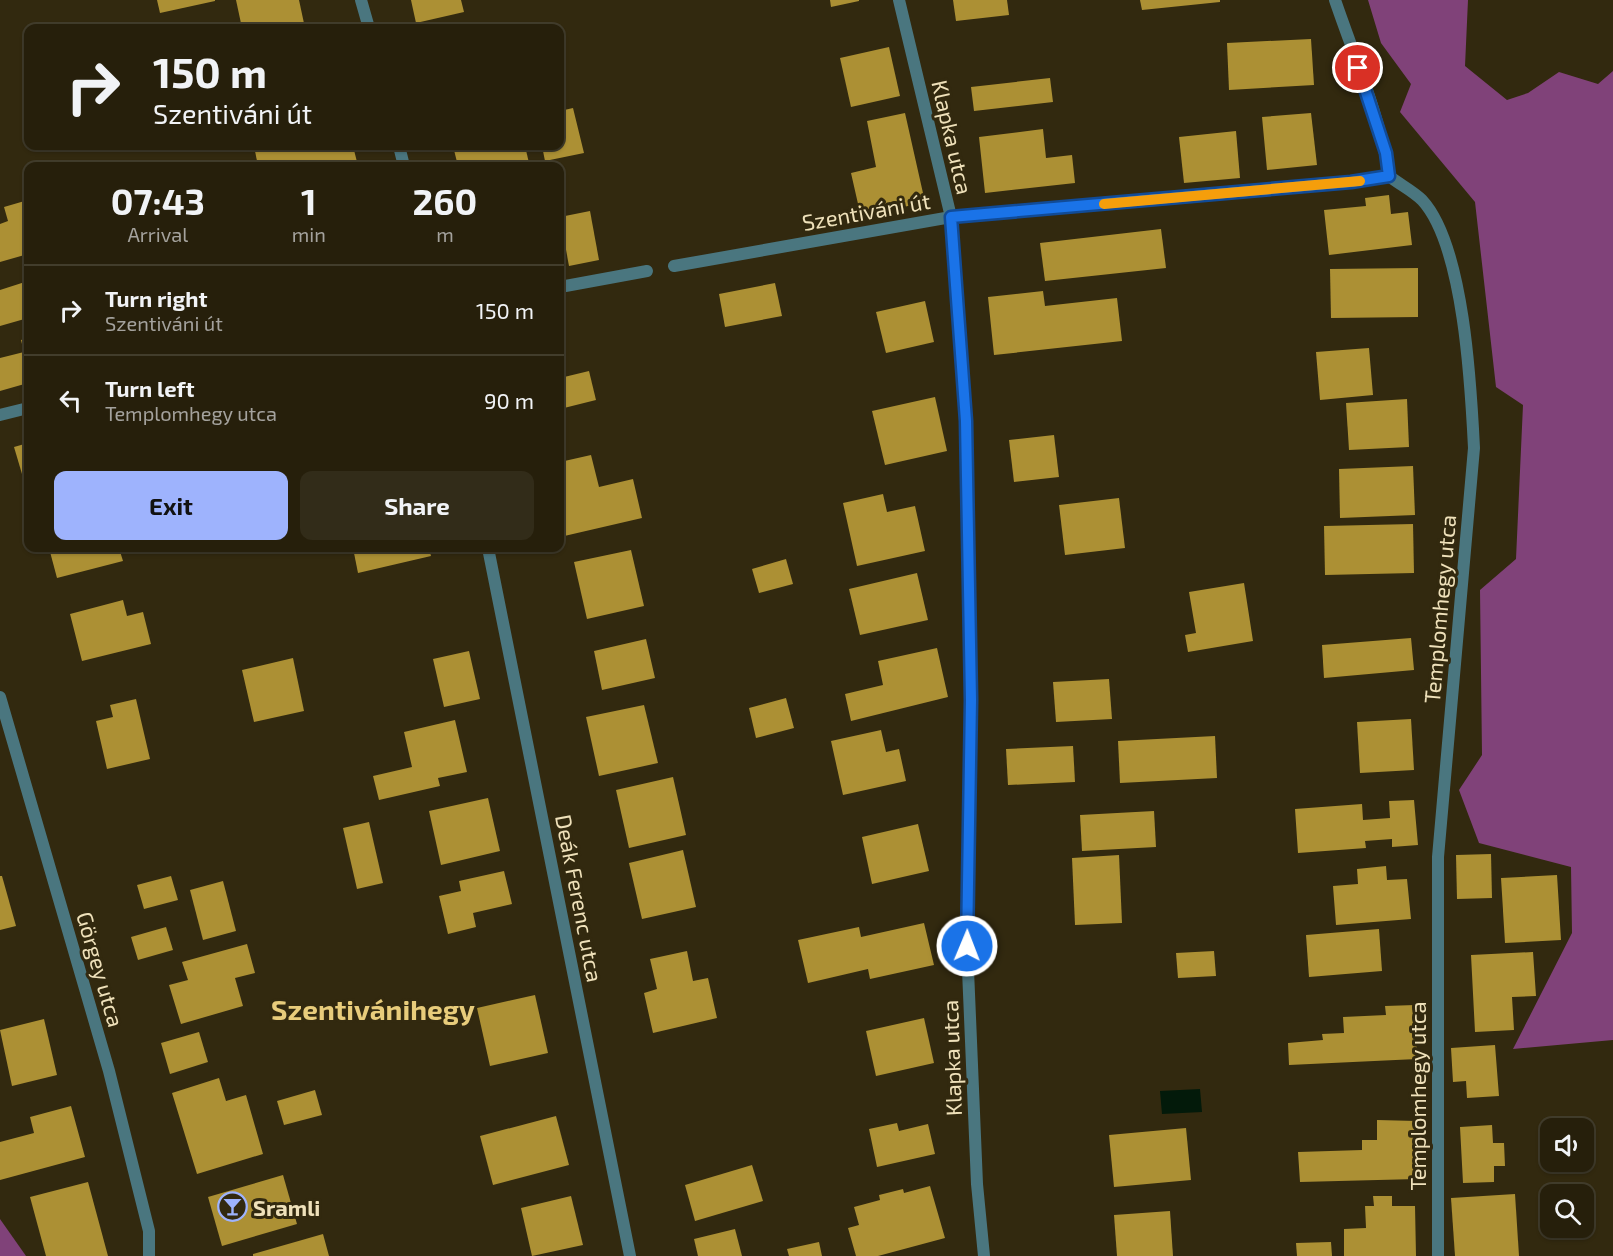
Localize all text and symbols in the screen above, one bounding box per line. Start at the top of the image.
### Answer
pin [1332,42,1383,93]
text: 150 m [153,46,267,96]
icon: right [54,48,132,126]
icon: arrive [1341,51,1374,84]
street label: Klapka utca [927,77,979,197]
text: Szentiváni út [153,97,312,129]
text: 07:43 [111,179,205,222]
text: 1 [301,179,317,222]
text: 260 [412,179,477,222]
street label: Szentiváni út [800,187,932,235]
text: Arrival [127,222,188,246]
text: min [292,222,326,246]
text: m [436,222,454,246]
text: Turn right [105,285,207,311]
icon: right [54,294,87,327]
text: 150 m [476,297,534,323]
text: Szentiváni út [105,311,223,335]
text: Turn left [105,375,194,401]
icon: left [54,384,87,417]
text: 90 m [484,387,534,413]
text: Templomhegy utca [105,401,277,425]
button: Exit [54,471,288,540]
button: Share [300,471,534,540]
street label: Templomhegy utca [1418,514,1460,704]
street label: Deák Ferenc utca [551,812,609,984]
street label: Görgey utca [72,908,130,1030]
position arrow [935,914,999,978]
district label: Szentivánihegy [271,992,475,1026]
street label: Klapka utca [936,999,966,1117]
street label: Templomhegy utca [1404,1001,1430,1191]
map controls [1540,1118,1594,1238]
button: sound [1540,1118,1594,1172]
button: search [1540,1184,1594,1238]
bar icon: Sramli [216,1191,248,1223]
place label: Sramli [253,1194,320,1220]

